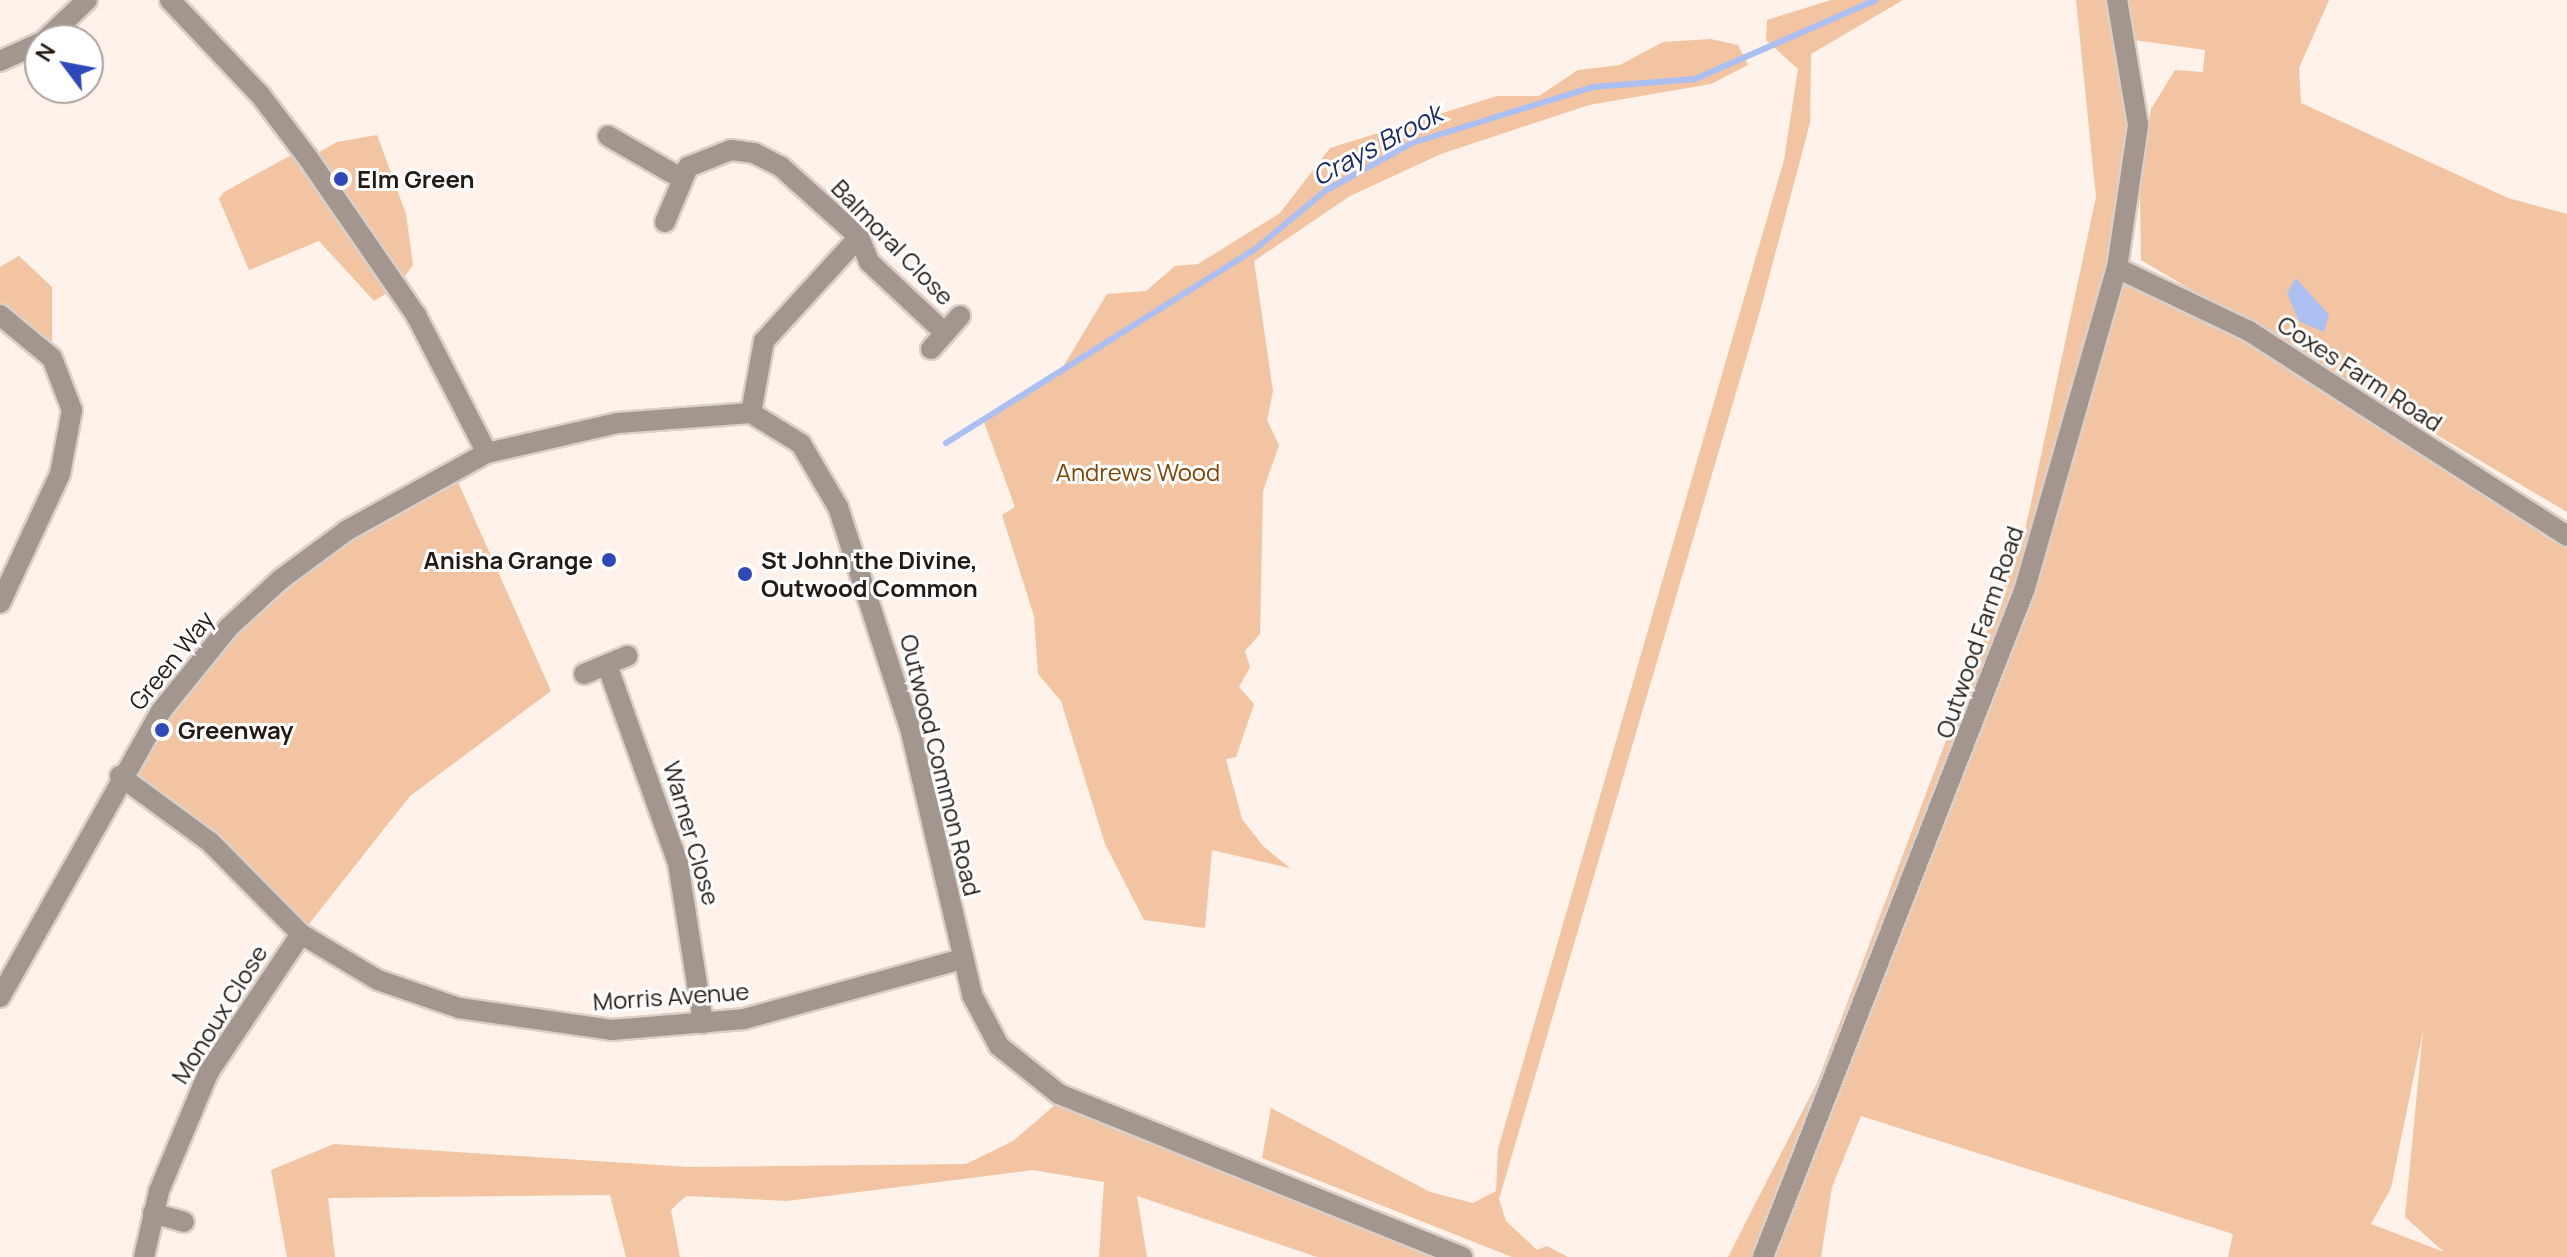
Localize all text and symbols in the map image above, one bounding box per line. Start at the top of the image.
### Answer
north arrow [24,24,104,104]
text: N [28,38,62,67]
water label: Crays Brook [1307,98,1447,192]
place label: Elm Green [357,165,475,193]
marker: Elm Green [332,170,350,188]
street label: Balmoral Close [826,173,960,311]
street label: Coxes Farm Road [2272,309,2448,437]
park label: Andrews Wood [1056,458,1220,486]
street label: Outwood Farm Road [1929,522,2029,742]
place label: Anisha Grange [424,546,593,574]
place label: St John the Divine, Outwood Common [761,546,978,602]
marker: Anisha Grange [600,551,618,569]
marker: St John the Divine, Outwood Common [736,565,754,583]
street label: Green Way [122,605,220,715]
street label: Outwood Common Road [895,631,987,899]
place label: Greenway [178,716,294,744]
marker: Greenway [153,721,171,739]
street label: Warner Close [658,758,726,908]
street label: Monoux Close [165,939,273,1089]
street label: Morris Avenue [592,976,750,1016]

